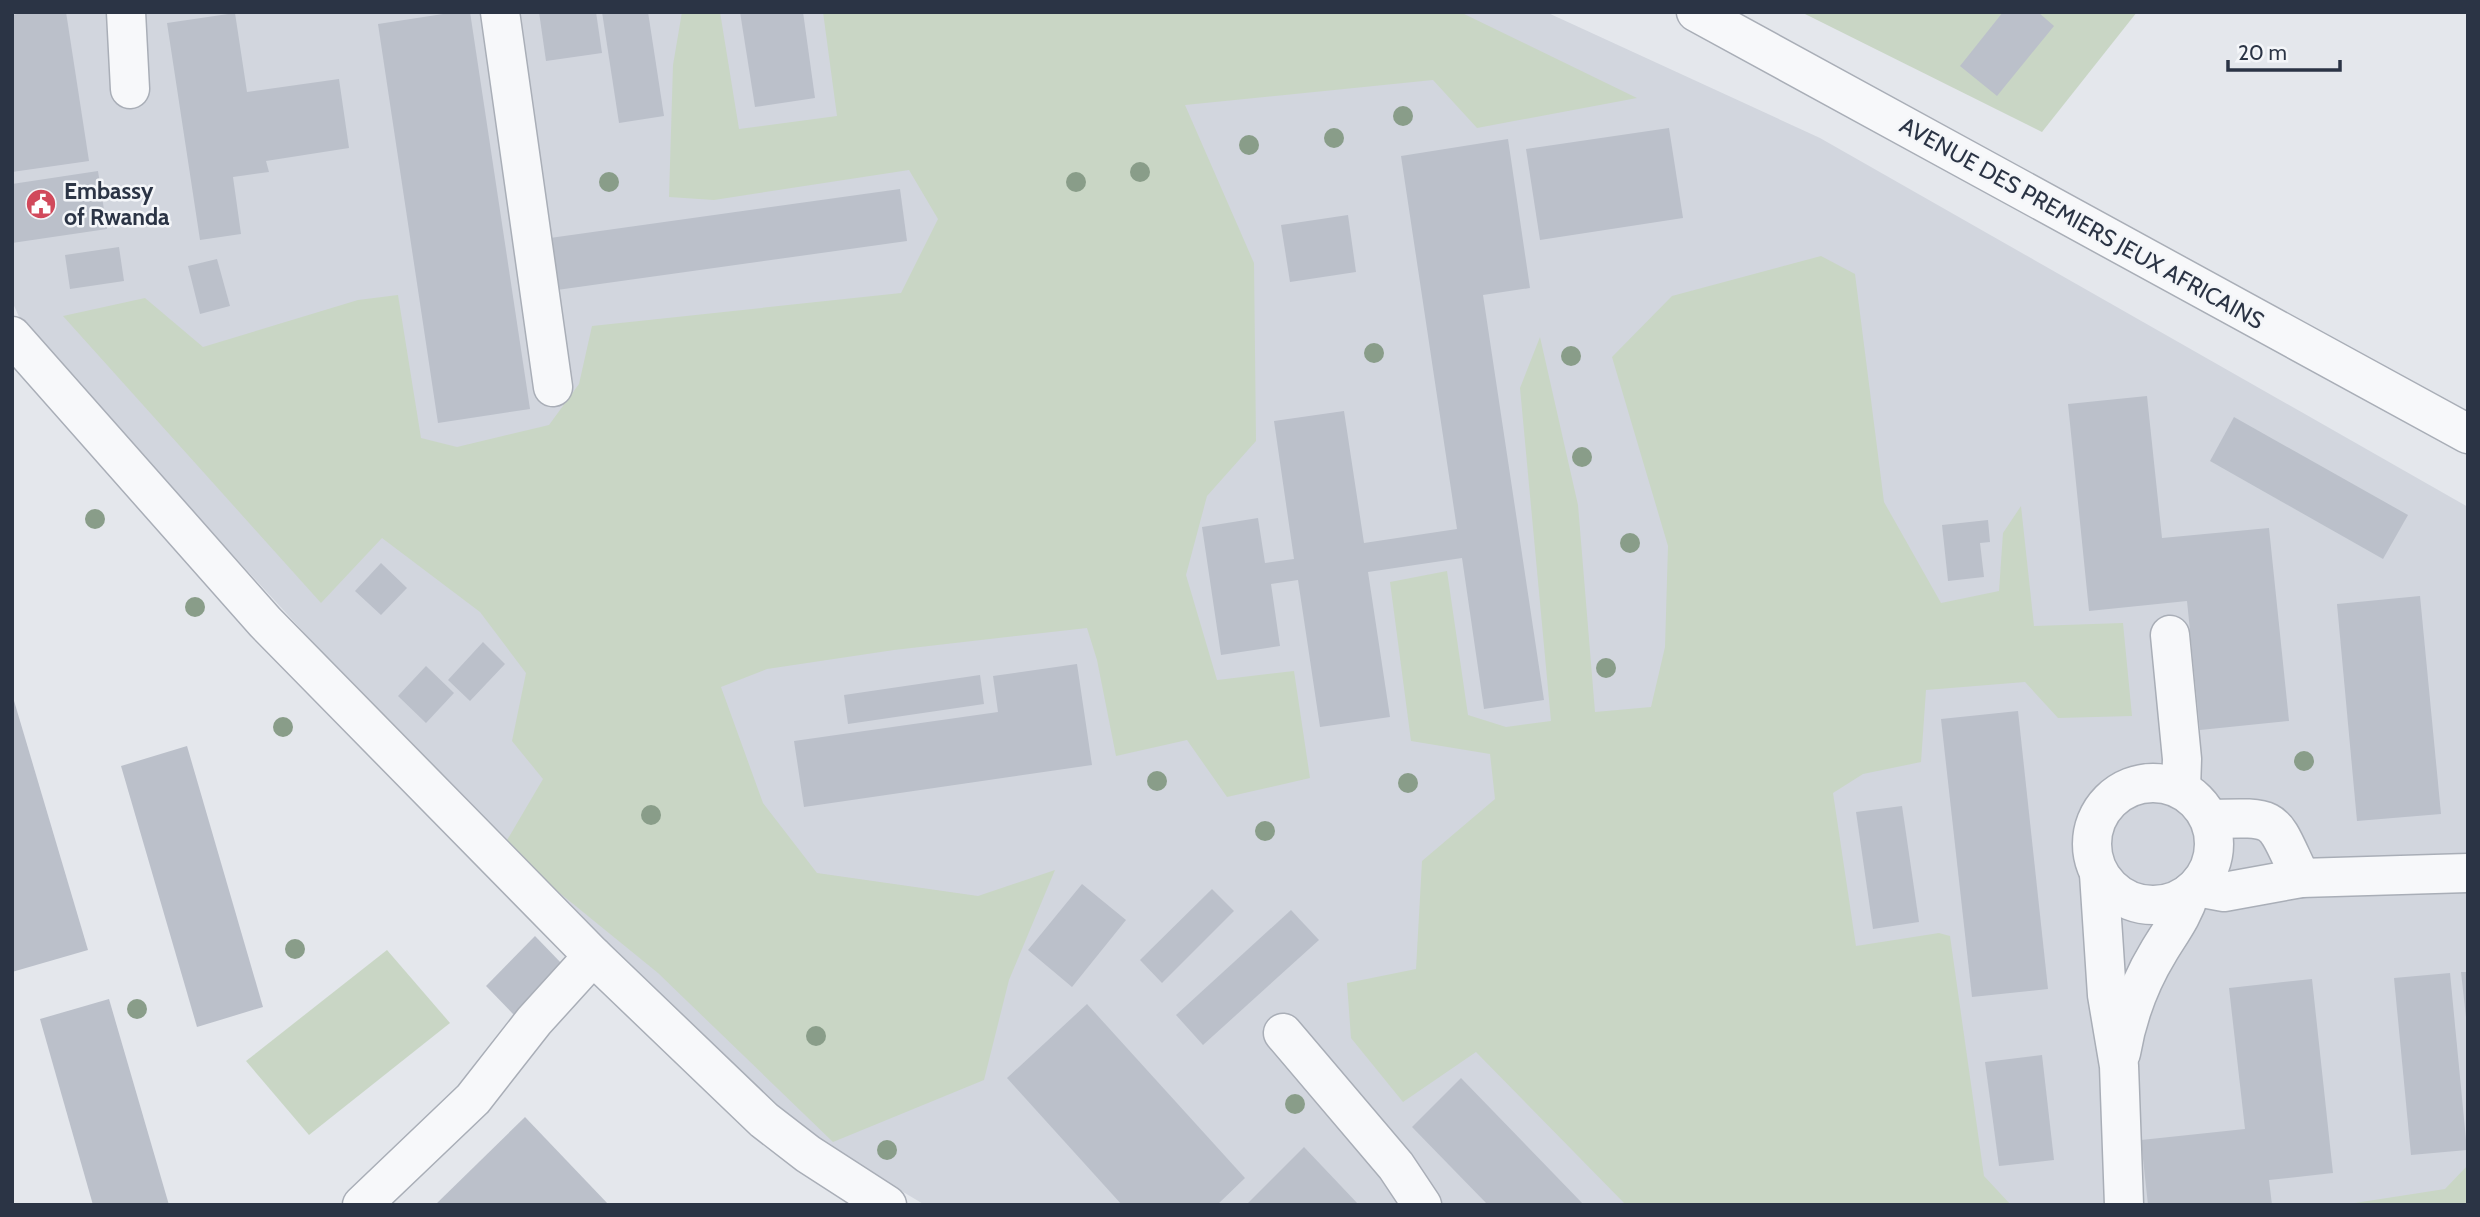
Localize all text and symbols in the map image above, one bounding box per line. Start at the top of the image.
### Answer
scale bar [2228,28,2340,72]
text: 20 m [2238,40,2287,65]
street label: AVENUE DES PREMIERS JEUX AFRICAINS [1895,111,2269,335]
place label: Embassy of Rwanda [64,177,170,231]
public building icon: Embassy of Rwanda [24,187,58,221]

